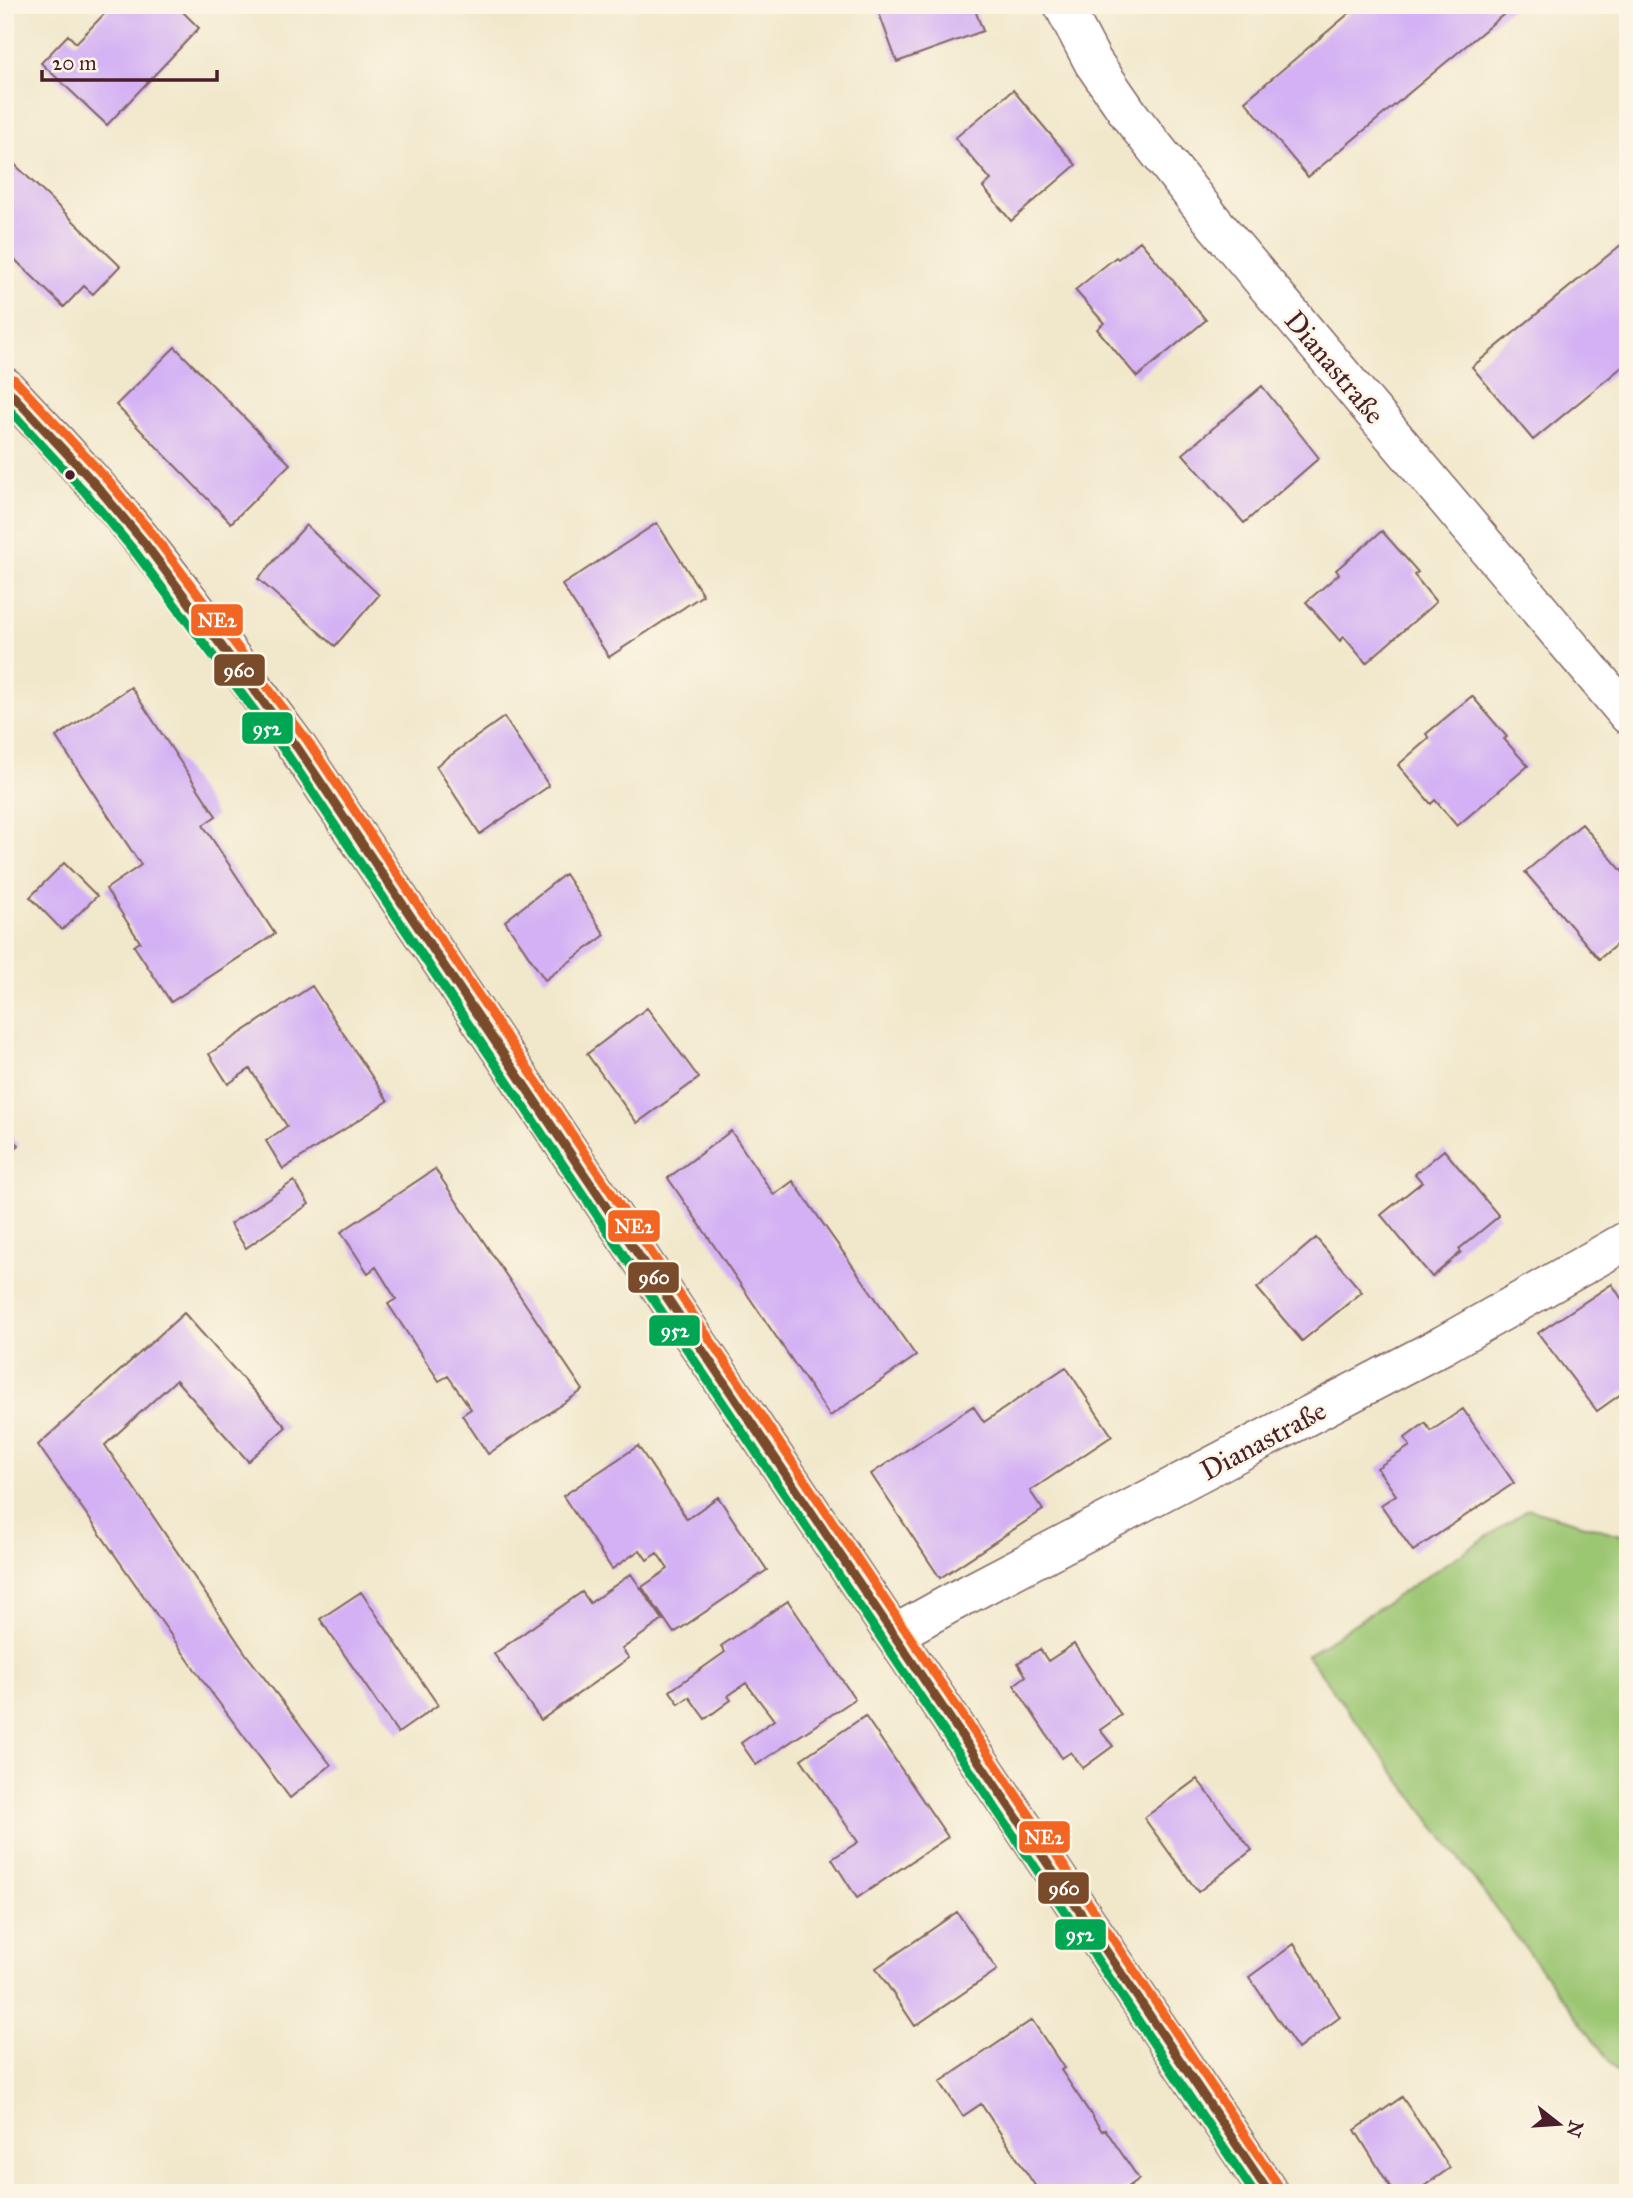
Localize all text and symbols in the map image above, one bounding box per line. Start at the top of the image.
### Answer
scale bar [42,38,217,82]
text: 20 m [52,50,97,76]
street label: Dianastraße [1277,304,1392,431]
unlabelled marker [63,468,77,482]
line badge: NE2 [190,603,244,637]
text: NE2 [197,609,237,632]
line badge: 960 [213,653,266,687]
text: 960 [223,659,255,683]
line badge: 952 [241,711,294,745]
text: 952 [253,717,282,741]
line badge: NE2 [607,1209,661,1243]
text: NE2 [614,1215,654,1238]
line badge: 960 [627,1261,680,1294]
text: 960 [638,1266,670,1290]
line badge: 952 [648,1314,701,1347]
text: 952 [661,1319,690,1343]
street label: Dianastraße [1194,1393,1332,1488]
line badge: NE2 [1018,1820,1071,1854]
text: NE2 [1024,1826,1064,1849]
line badge: 960 [1037,1871,1090,1905]
text: 960 [1048,1877,1080,1901]
line badge: 952 [1054,1918,1107,1951]
text: 952 [1066,1923,1095,1947]
north arrow [1524,2090,1594,2160]
text: N [1561,2118,1588,2140]

